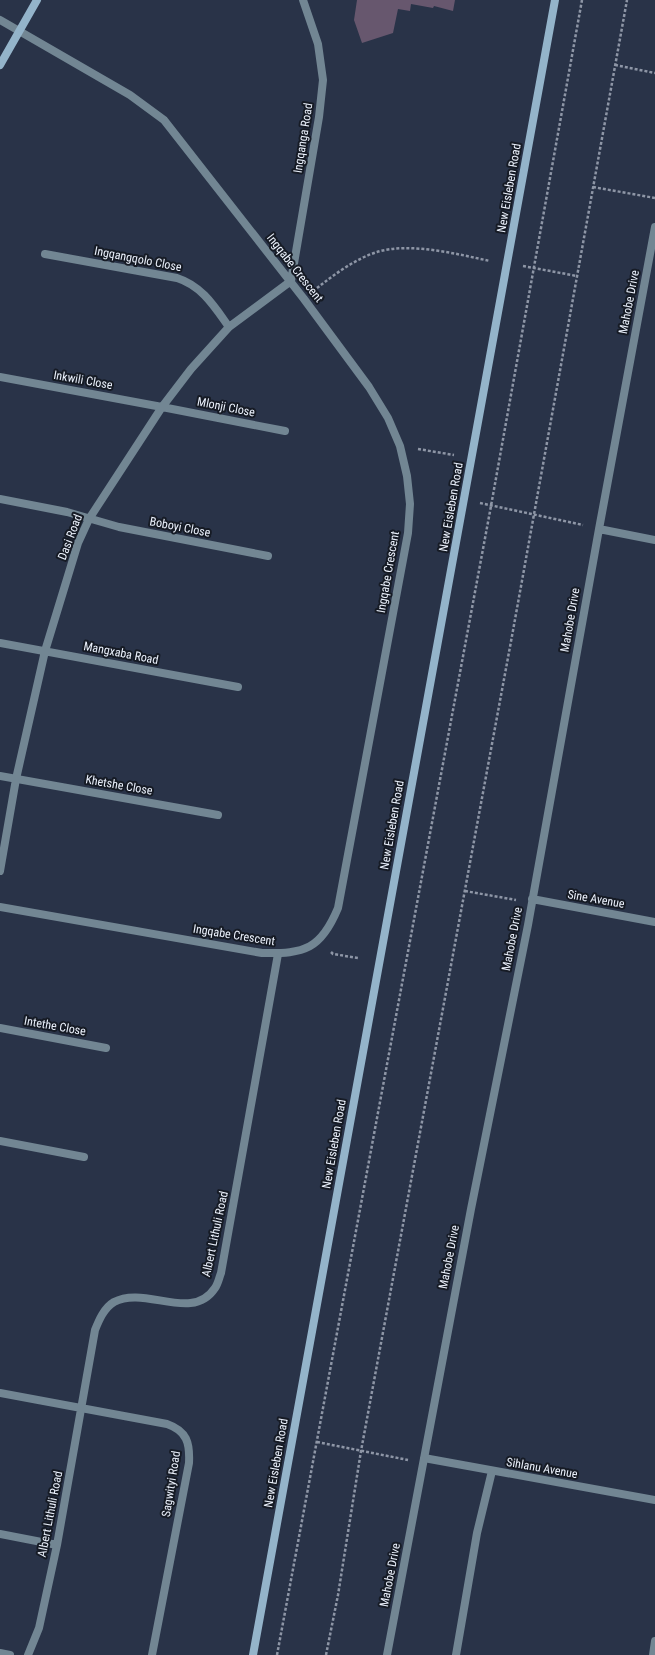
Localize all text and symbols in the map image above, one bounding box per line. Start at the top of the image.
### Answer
street label: Ingqanga Road [291,102,315,174]
street label: New Eisleben Road [494,142,524,234]
street label: Ingqabe Crescent [264,231,326,305]
street label: Ingqangqolo Close [93,244,183,274]
street label: Mahobe Drive [616,268,642,335]
street label: Inkwili Close [52,368,114,392]
street label: Mlonji Close [196,395,256,420]
street label: New Eisleben Road [436,461,466,553]
street label: Dasi Road [55,512,85,562]
street label: Boboyi Close [148,514,212,540]
street label: Ingqabe Crescent [374,530,402,614]
street label: Mahobe Drive [557,586,583,653]
street label: Mangxaba Road [82,639,160,667]
street label: Khetshe Close [84,772,154,798]
street label: New Eisleben Road [377,779,407,871]
street label: Sine Avenue [566,887,626,911]
street label: Mahobe Drive [499,905,525,972]
street label: Ingqabe Crescent [192,922,276,948]
street label: Intethe Close [23,1014,87,1038]
street label: New Eisleben Road [319,1098,349,1190]
street label: Albert Lithuli Road [199,1190,231,1278]
street label: Mahobe Drive [436,1223,462,1290]
street label: New Eisleben Road [261,1417,291,1509]
street label: Sagwityi Road [159,1450,183,1518]
street label: Sihlanu Avenue [505,1455,579,1481]
street label: Albert Lithuli Road [35,1470,65,1558]
street label: Mahobe Drive [377,1541,403,1608]

